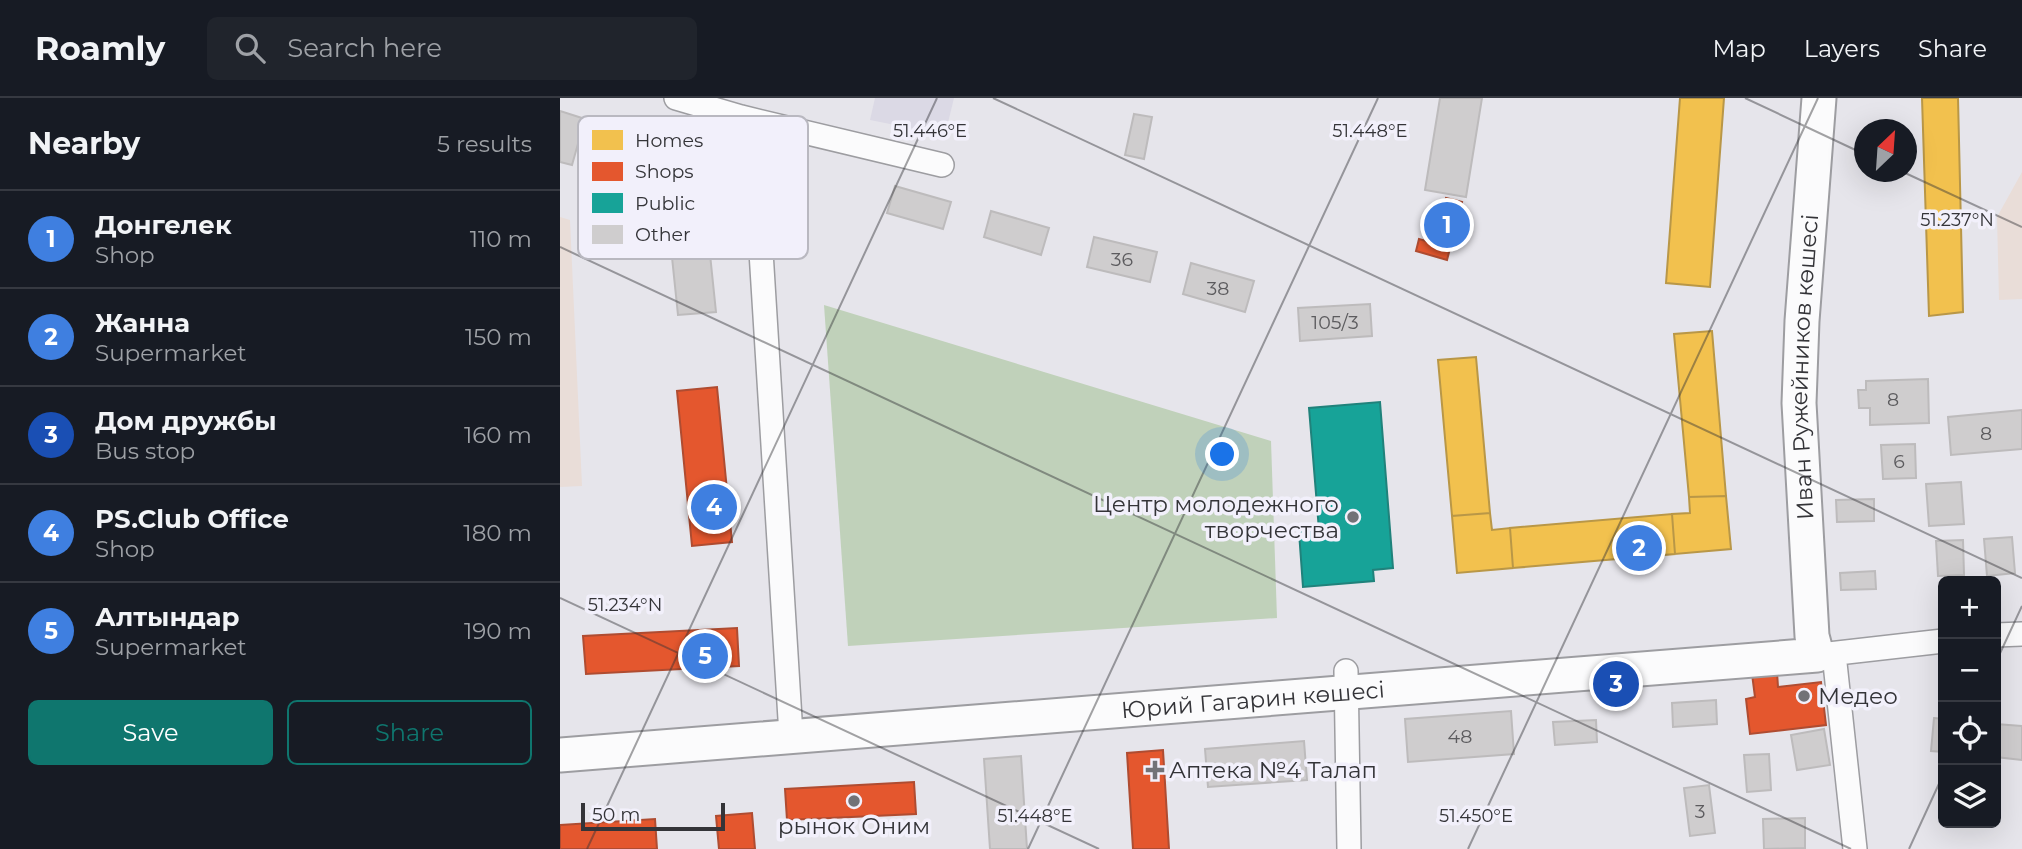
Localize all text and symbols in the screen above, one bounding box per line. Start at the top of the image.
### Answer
search box [207,17,697,80]
text: Roamly [35,28,165,68]
icon: search [231,29,269,67]
text: Search here [287,32,442,64]
text: Map [1712,34,1766,63]
text: Layers [1804,34,1880,63]
text: Share [1918,34,1987,63]
legend [578,116,808,259]
north arrow [1854,119,1917,182]
text: 51.446°E [893,120,967,142]
text: 51.448°E [1332,120,1408,142]
text: Nearby [28,125,140,162]
text: Homes [635,129,703,152]
text: 5 results [437,130,532,158]
text: Shops [635,160,694,183]
text: Public [635,192,695,215]
pin: 1 [1424,199,1470,251]
text: Донгелек [95,209,232,241]
text: 51.237°N [1920,209,1994,231]
street label: Иван Ружейников көшесі [1785,213,1824,521]
text: Other [635,223,691,246]
text: 1 [46,225,56,253]
text: 110 m [470,225,532,253]
text: Shop [95,241,155,269]
house number: 36 [1111,248,1133,271]
house number: 38 [1207,277,1229,300]
text: Жанна [95,307,190,339]
house number: 105/3 [1311,311,1359,334]
text: 2 [44,323,58,351]
text: 150 m [465,323,532,351]
text: Supermarket [95,339,247,367]
house number: 8 [1887,388,1899,411]
text: Дом дружбы [95,405,277,437]
text: 3 [44,421,58,449]
text: 160 m [464,421,532,449]
house number: 8 [1980,422,1992,445]
text: Bus stop [95,437,195,465]
your location [1205,437,1239,471]
house number: 6 [1893,450,1905,473]
pin: 4 [691,481,737,533]
place label: Центр молодежного творчества [1093,490,1339,544]
text: PS.Club Office [95,503,289,535]
marker: Центр молодежного творчества [1345,509,1361,525]
text: 4 [43,519,59,547]
text: 180 m [463,519,532,547]
pin: 2 [1616,522,1662,574]
text: Shop [95,535,155,563]
map controls [1938,576,2001,828]
button: + [1938,576,2001,639]
text: 51.234°N [588,594,662,616]
text: Алтындар [95,601,239,633]
text: 5 [44,617,58,645]
text: 190 m [464,617,532,645]
pin: 5 [682,630,728,682]
text: Supermarket [95,633,247,661]
button: − [1938,639,2001,702]
pin: 3 [1593,658,1639,710]
street label: Юрий Гагарин көшесі [1120,675,1386,724]
place label: Медео [1818,682,1898,710]
marker: Медео [1796,688,1812,704]
button: Save [28,700,273,765]
button: Share [287,700,532,765]
button: locate [1938,702,2001,765]
house number: 48 [1448,725,1472,748]
place label: Аптека №4 Талап [1169,756,1377,784]
marker: Аптека №4 Талап [1147,762,1163,778]
button: layers [1938,765,2001,828]
marker: рынок Оним [846,793,862,809]
scale bar [581,800,724,832]
house number: 3 [1695,800,1705,823]
text: 50 m [592,803,640,826]
text: 51.448°E [997,805,1073,827]
text: 51.450°E [1439,805,1513,827]
place label: рынок Оним [778,812,930,840]

